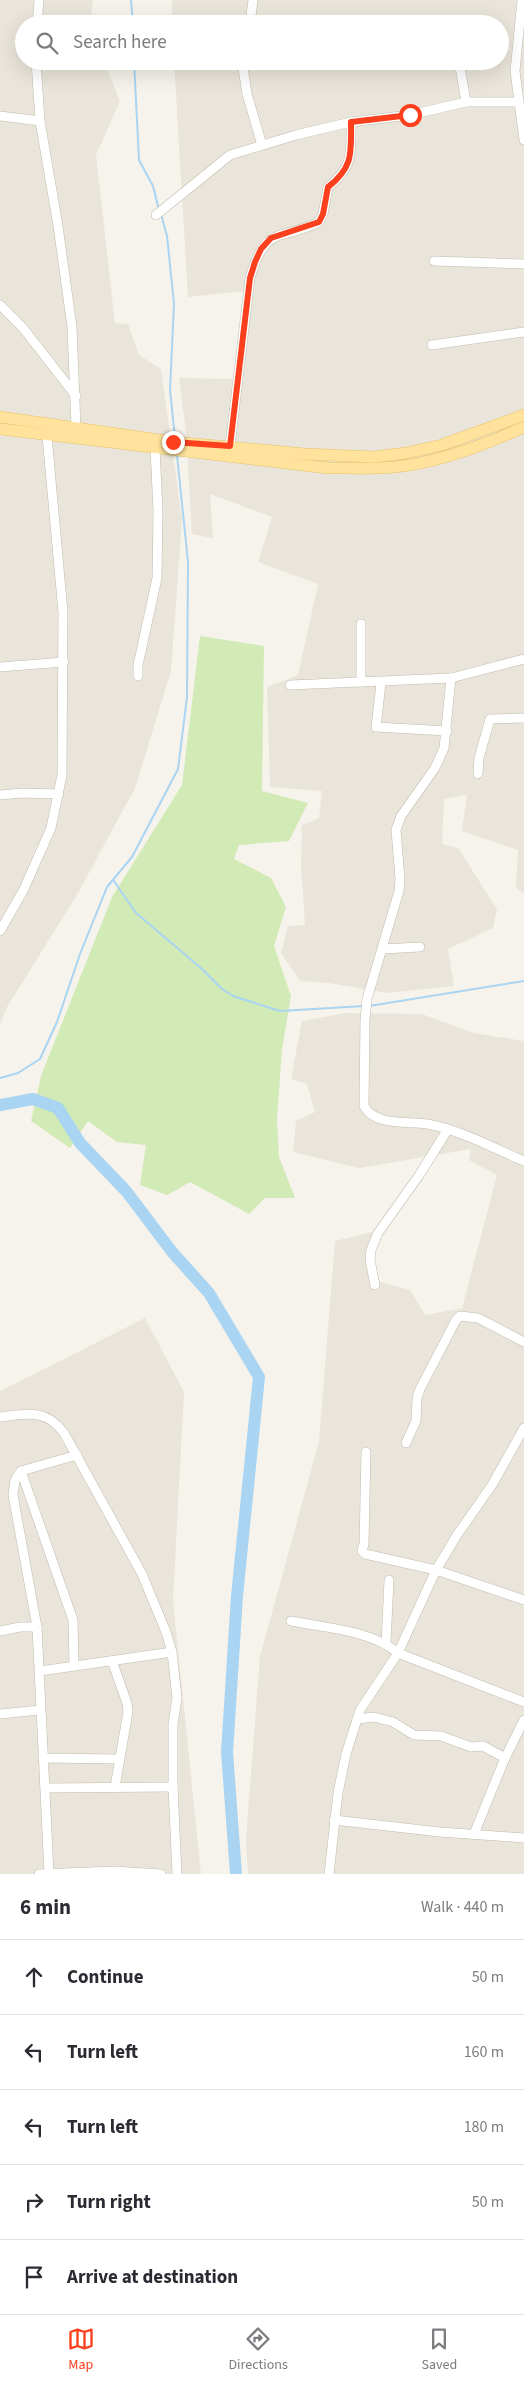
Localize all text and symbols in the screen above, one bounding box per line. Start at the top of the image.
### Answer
search box [15,15,509,70]
icon: search [33,29,61,57]
text: Search here [73,29,167,56]
route start [399,104,422,127]
route end [162,431,185,454]
text: 6 min [20,1892,71,1922]
text: Walk · 440 m [421,1896,504,1918]
icon: ahead [20,1963,48,1991]
text: Continue [67,1964,144,1991]
text: 50 m [472,1966,504,1988]
icon: left [20,2038,48,2066]
text: Turn left [67,2039,138,2066]
text: 160 m [464,2041,504,2063]
icon: left [20,2113,48,2141]
text: Turn left [67,2114,138,2141]
text: 180 m [464,2116,504,2138]
icon: right [20,2188,48,2216]
text: Turn right [67,2189,151,2216]
text: 50 m [472,2191,504,2213]
icon: arrive [20,2263,48,2291]
text: Arrive at destination [67,2264,238,2291]
tab: Map [67,2325,95,2375]
tab: Directions [229,2325,288,2375]
tab: Saved [421,2325,457,2375]

